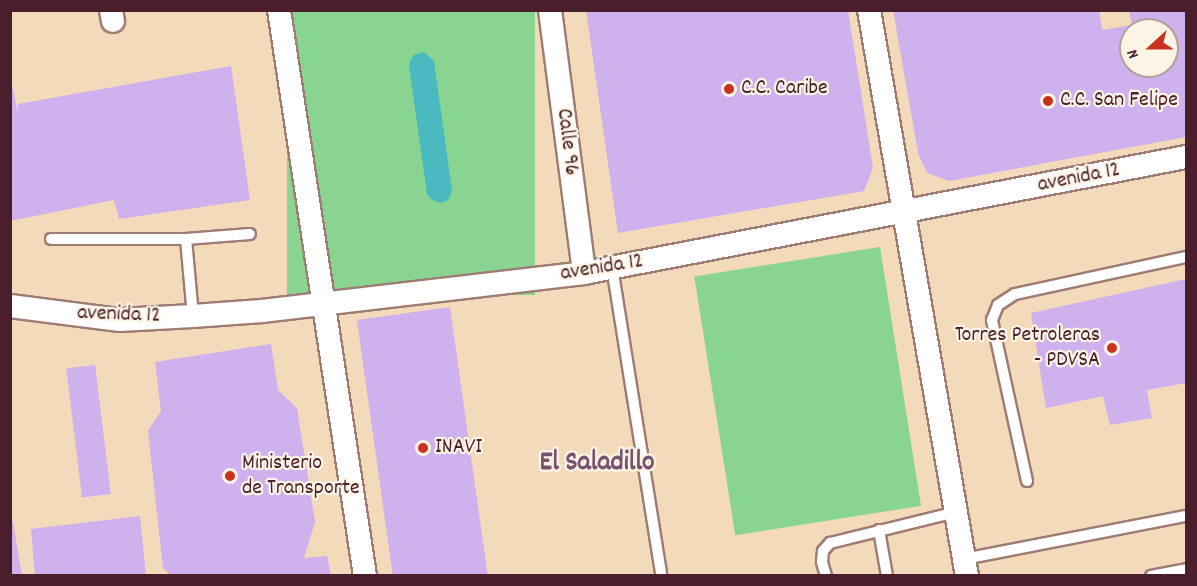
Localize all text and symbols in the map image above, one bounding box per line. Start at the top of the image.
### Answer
north arrow [1119,18,1179,78]
text: N [1121,46,1146,62]
place label: C.C. Caribe [741,76,828,102]
marker: C.C. Caribe [722,82,736,96]
place label: C.C. San Felipe [1060,88,1178,114]
marker: C.C. San Felipe [1041,94,1055,108]
street label: Calle 96 [550,107,584,177]
street label: avenida 12 [1036,157,1122,199]
street label: avenida 12 [559,248,645,288]
street label: avenida 12 [77,300,161,330]
place label: Torres Petroleras - PDVSA [955,322,1100,374]
marker: Torres Petroleras - PDVSA [1105,341,1119,355]
place label: INAVI [435,435,482,461]
marker: INAVI [416,441,430,455]
district label: El Saladillo [539,447,655,481]
place label: Ministerio de Transporte [242,450,360,502]
marker: Ministerio de Transporte [223,469,237,483]

